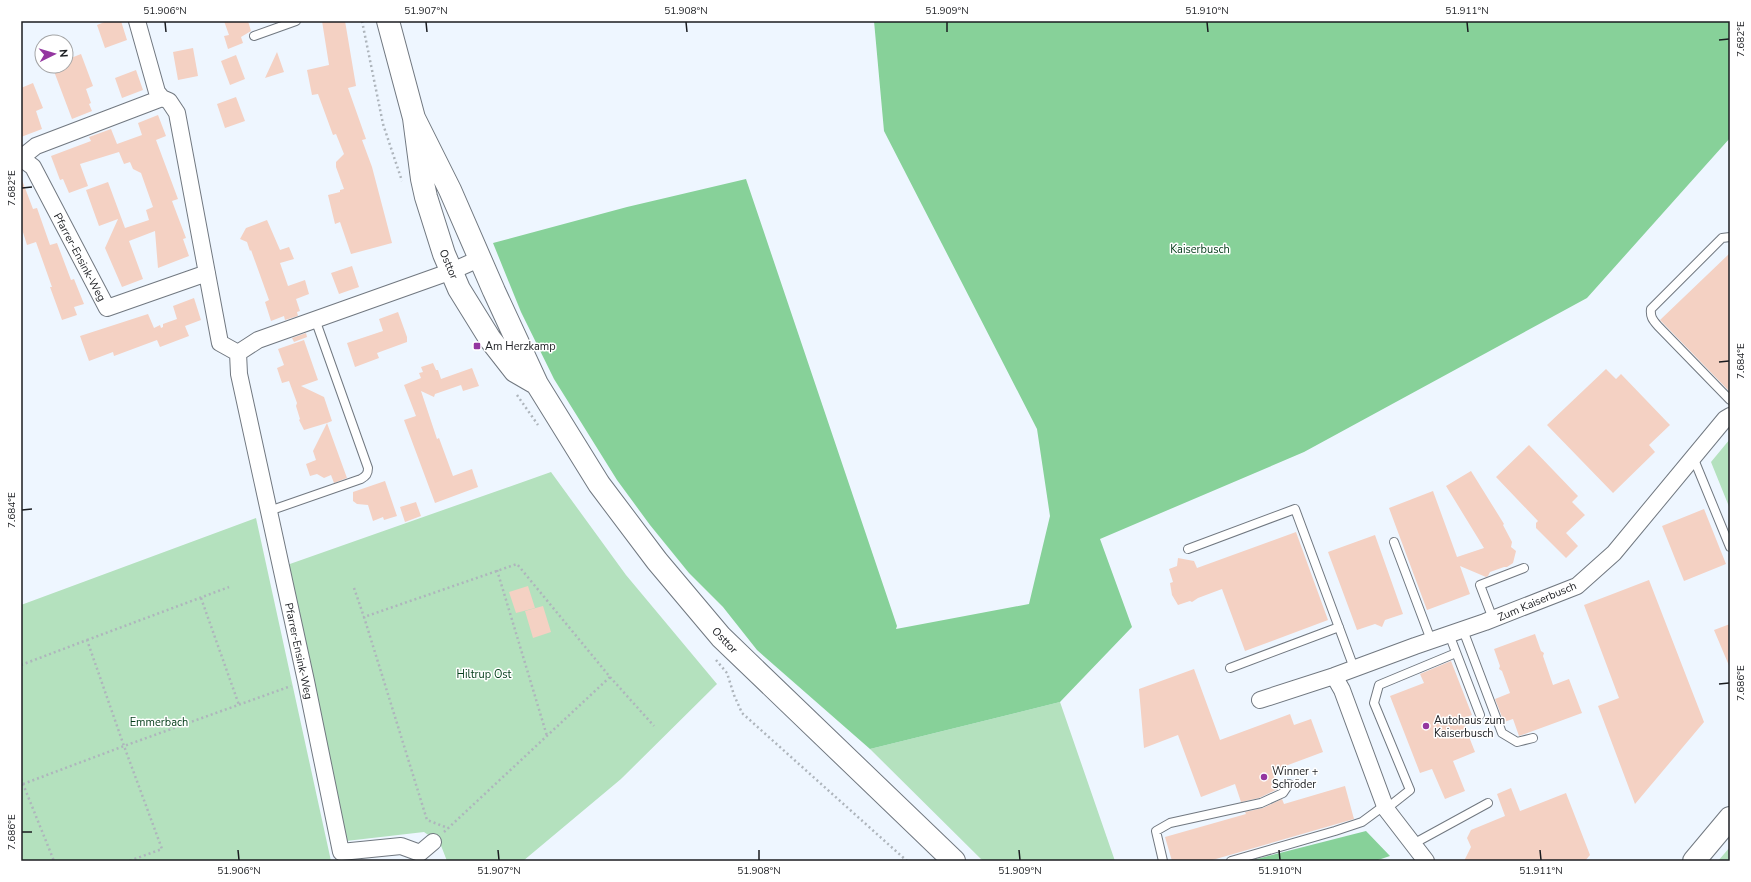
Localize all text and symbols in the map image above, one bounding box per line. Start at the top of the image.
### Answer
text: 51.906°N [143,4,187,18]
text: 51.907°N [404,4,448,18]
text: 51.908°N [664,4,708,18]
text: 51.909°N [925,4,969,18]
text: 51.910°N [1185,4,1229,18]
text: 51.911°N [1445,4,1489,18]
text: 7.682°E [1734,21,1748,57]
north arrow [34,34,74,74]
text: N [56,48,71,58]
text: 7.682°E [5,170,19,206]
street label: Pfarrer-Ensink-Weg [50,210,109,304]
park label: Kaiserbusch [1170,242,1230,257]
street label: Osttor [436,247,462,282]
place label: Am Herzkamp [485,339,556,354]
marker: Am Herzkamp [472,341,482,351]
text: 7.684°E [1734,343,1748,379]
text: 7.684°E [5,492,19,528]
street label: Zum Kaiserbusch [1495,578,1579,625]
street label: Pfarrer-Ensink-Weg [281,601,316,701]
street label: Osttor [708,624,741,657]
text: 7.686°E [1734,665,1748,701]
park label: Hiltrup Ost [457,667,512,682]
place label: Autohaus zum Kaiserbusch [1434,713,1505,741]
park label: Emmerbach [130,715,188,730]
marker: Autohaus zum Kaiserbusch [1421,721,1431,731]
place label: Winner + Schröder [1272,764,1318,792]
marker: Winner + Schröder [1259,772,1269,782]
text: 7.686°E [5,814,19,850]
text: 51.906°N [217,864,261,878]
text: 51.907°N [477,864,521,878]
text: 51.908°N [737,864,781,878]
text: 51.909°N [998,864,1042,878]
text: 51.910°N [1258,864,1302,878]
text: 51.911°N [1519,864,1563,878]

